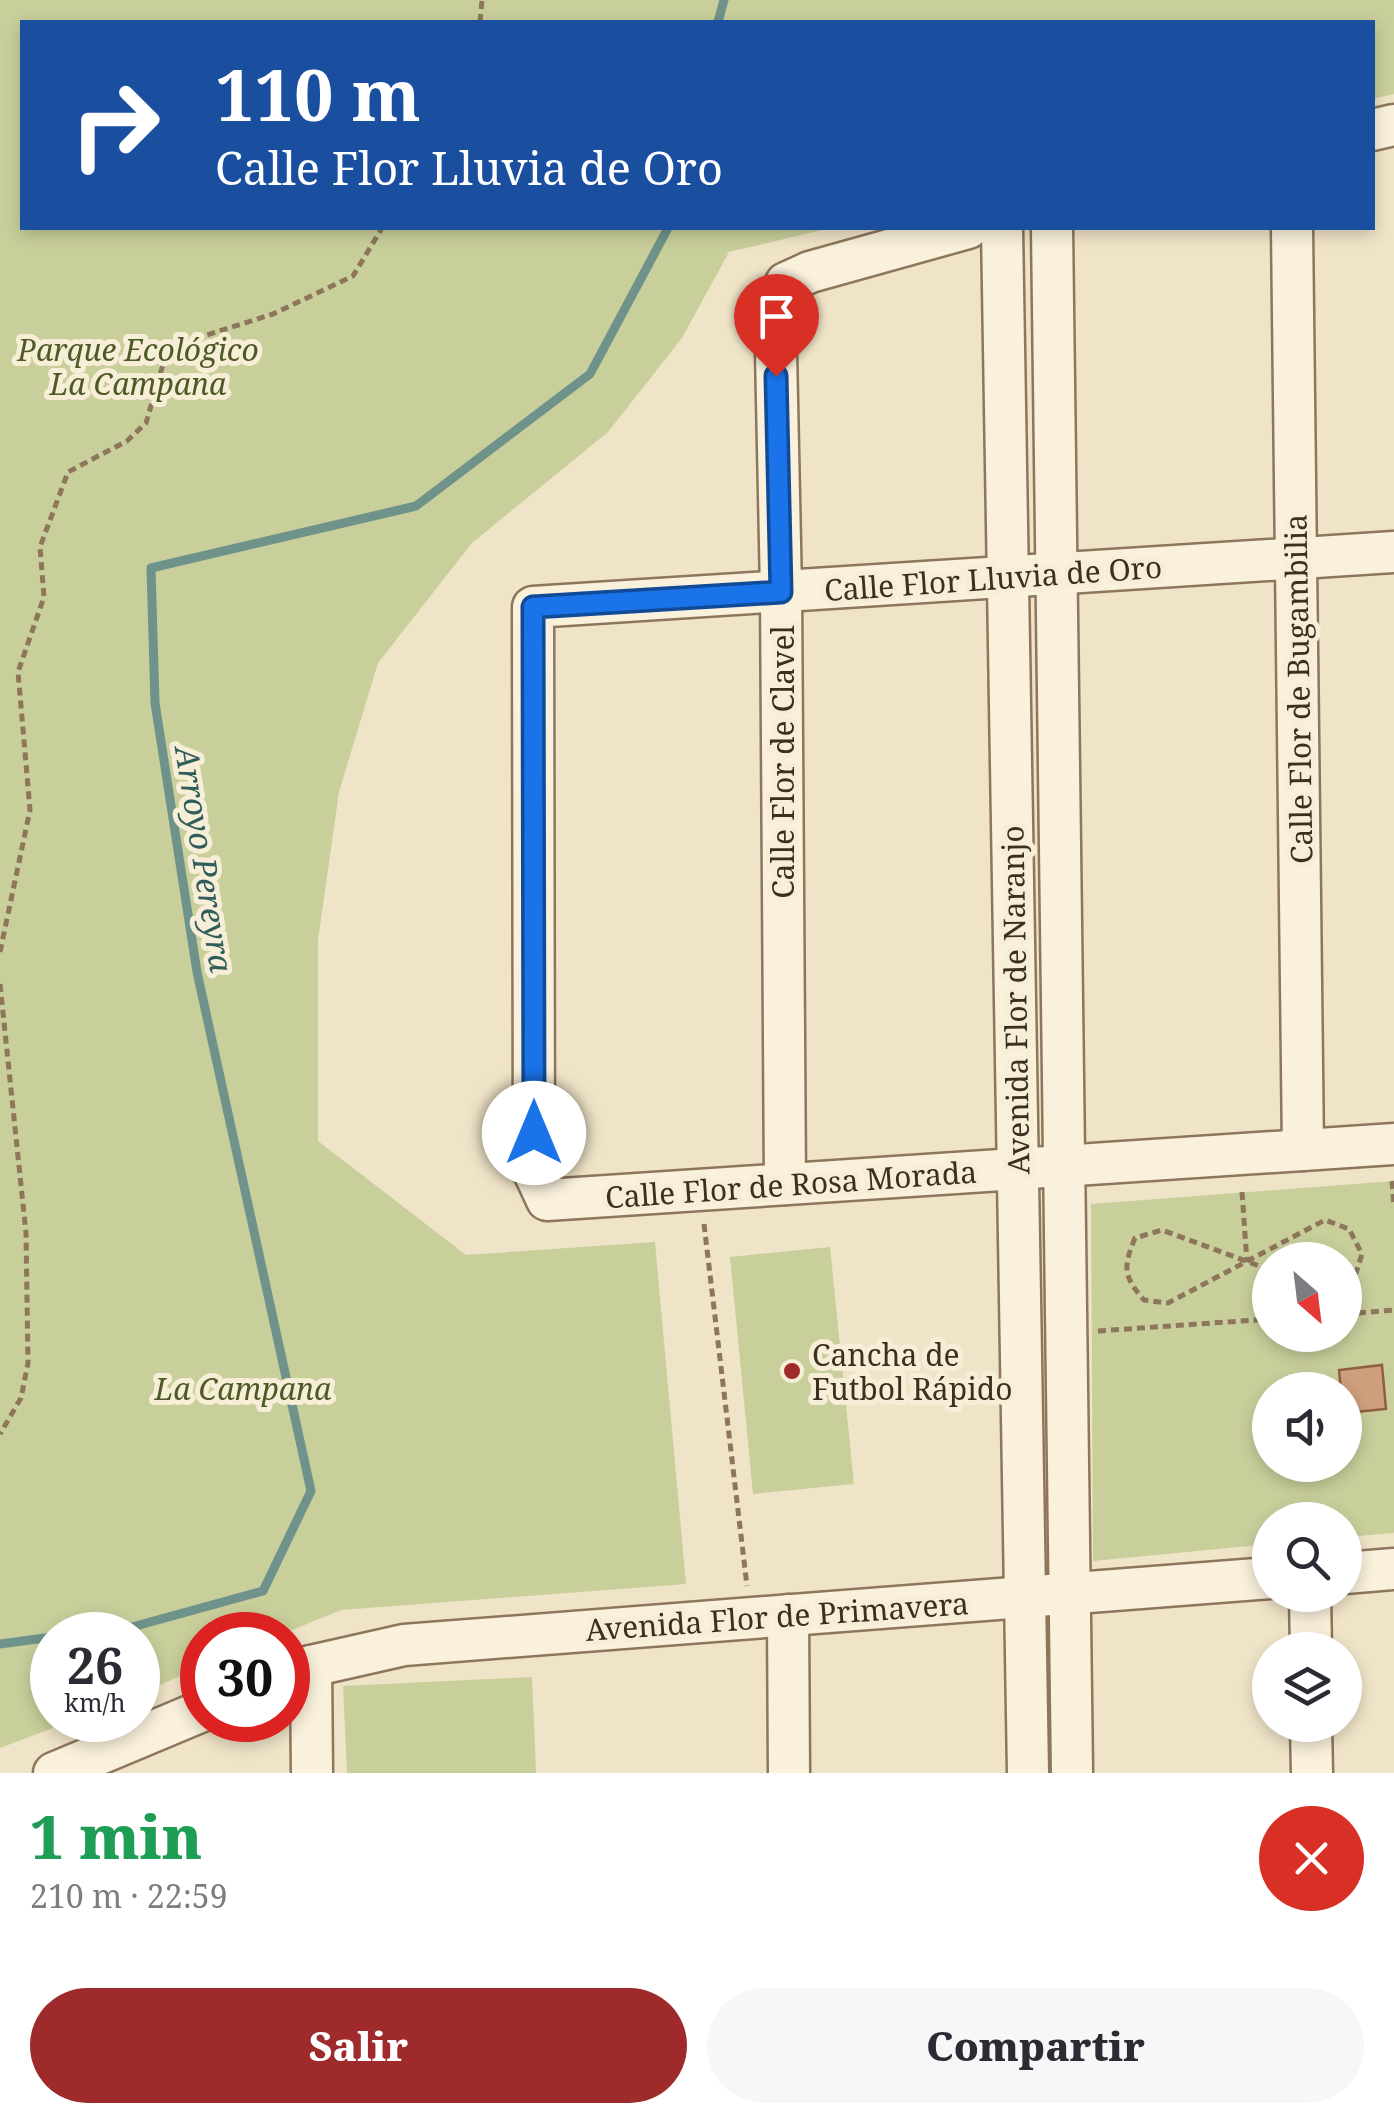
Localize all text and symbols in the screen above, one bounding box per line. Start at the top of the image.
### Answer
text: 110 m [215,46,421,142]
icon: right [50,60,180,190]
text: Calle Flor Lluvia de Oro [215,137,723,198]
pin [734,274,819,377]
icon: arrive [749,289,804,344]
park label: Parque Ecológico La Campana [16,329,259,404]
street label: Calle Flor de Bugambilia [1274,514,1322,864]
street label: Calle Flor Lluvia de Oro [823,546,1163,610]
street label: Calle Flor de Clavel [762,625,803,899]
water label: Arroyo Pereyra [166,741,244,976]
street label: Avenida Flor de Naranjo [991,825,1039,1175]
position arrow [482,1081,586,1185]
street label: Calle Flor de Rosa Morada [604,1151,978,1217]
north arrow [1252,1242,1362,1352]
map controls [1252,1242,1362,1742]
place label: Cancha de Futbol Rápido [812,1334,1012,1409]
marker: Cancha de Futbol Rápido [781,1360,803,1382]
park label: La Campana [154,1368,332,1409]
button: sound [1252,1372,1362,1482]
button: search [1252,1502,1362,1612]
street label: Avenida Flor de Primavera [584,1582,970,1650]
speed limit sign: 30 [180,1612,310,1742]
text: 26 [67,1631,123,1699]
button: layers [1252,1632,1362,1742]
text: km/h [64,1685,126,1719]
text: 1 min [30,1795,202,1877]
button: close [1259,1806,1364,1911]
text: 210 m · 22:59 [30,1874,228,1917]
button: Salir [30,1988,687,2103]
button: Compartir [707,1988,1364,2103]

